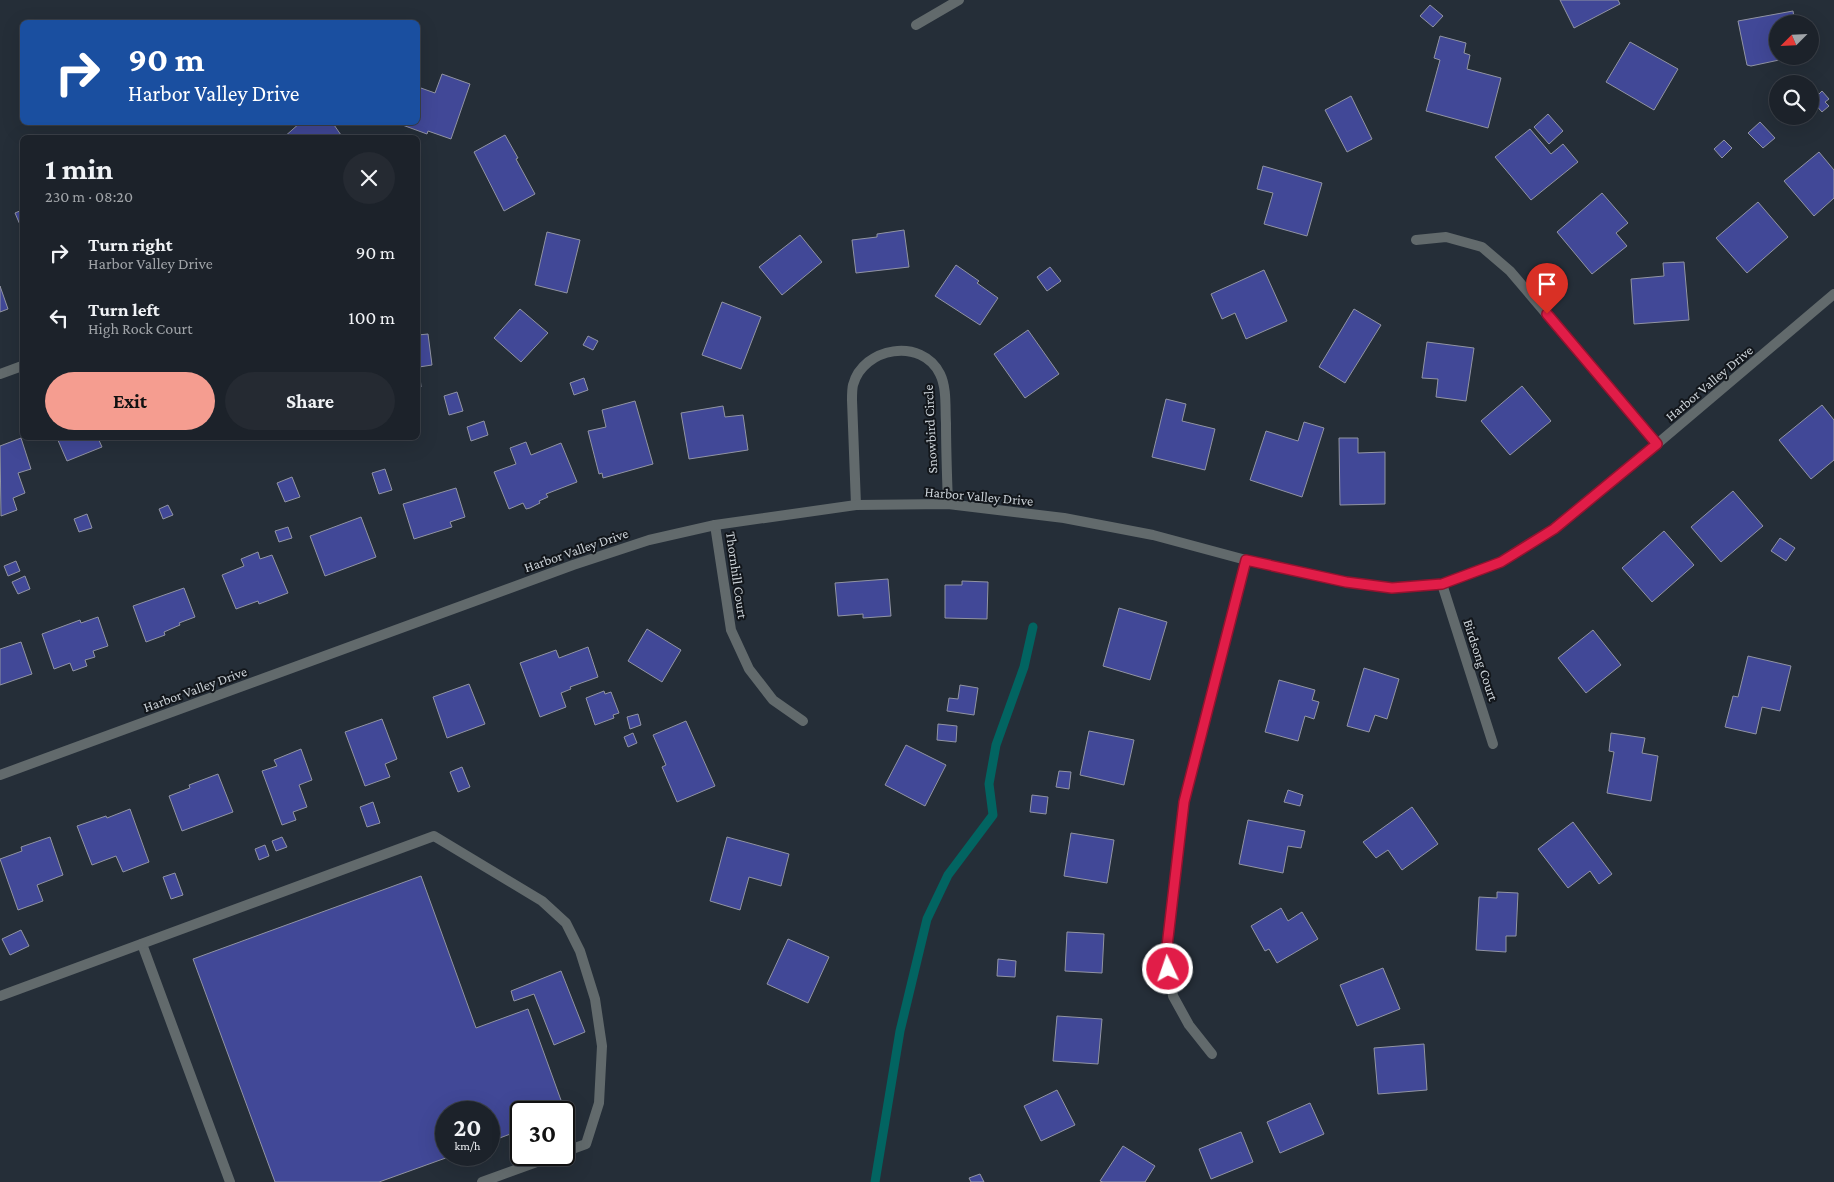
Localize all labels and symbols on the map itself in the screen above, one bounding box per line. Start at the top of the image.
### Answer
north arrow [1769,15,1819,65]
pin [1526,263,1568,314]
street label: Harbor Valley Drive [1662,342,1756,424]
street label: Snowbird Circle [920,384,940,474]
street label: Harbor Valley Drive [924,483,1034,509]
street label: Harbor Valley Drive [522,525,630,575]
street label: Thornhill Court [723,530,751,620]
street label: Birdsong Court [1460,617,1502,703]
street label: Harbor Valley Drive [141,663,249,715]
position arrow [1141,942,1193,994]
speed limit sign: 30 [510,1101,575,1166]

